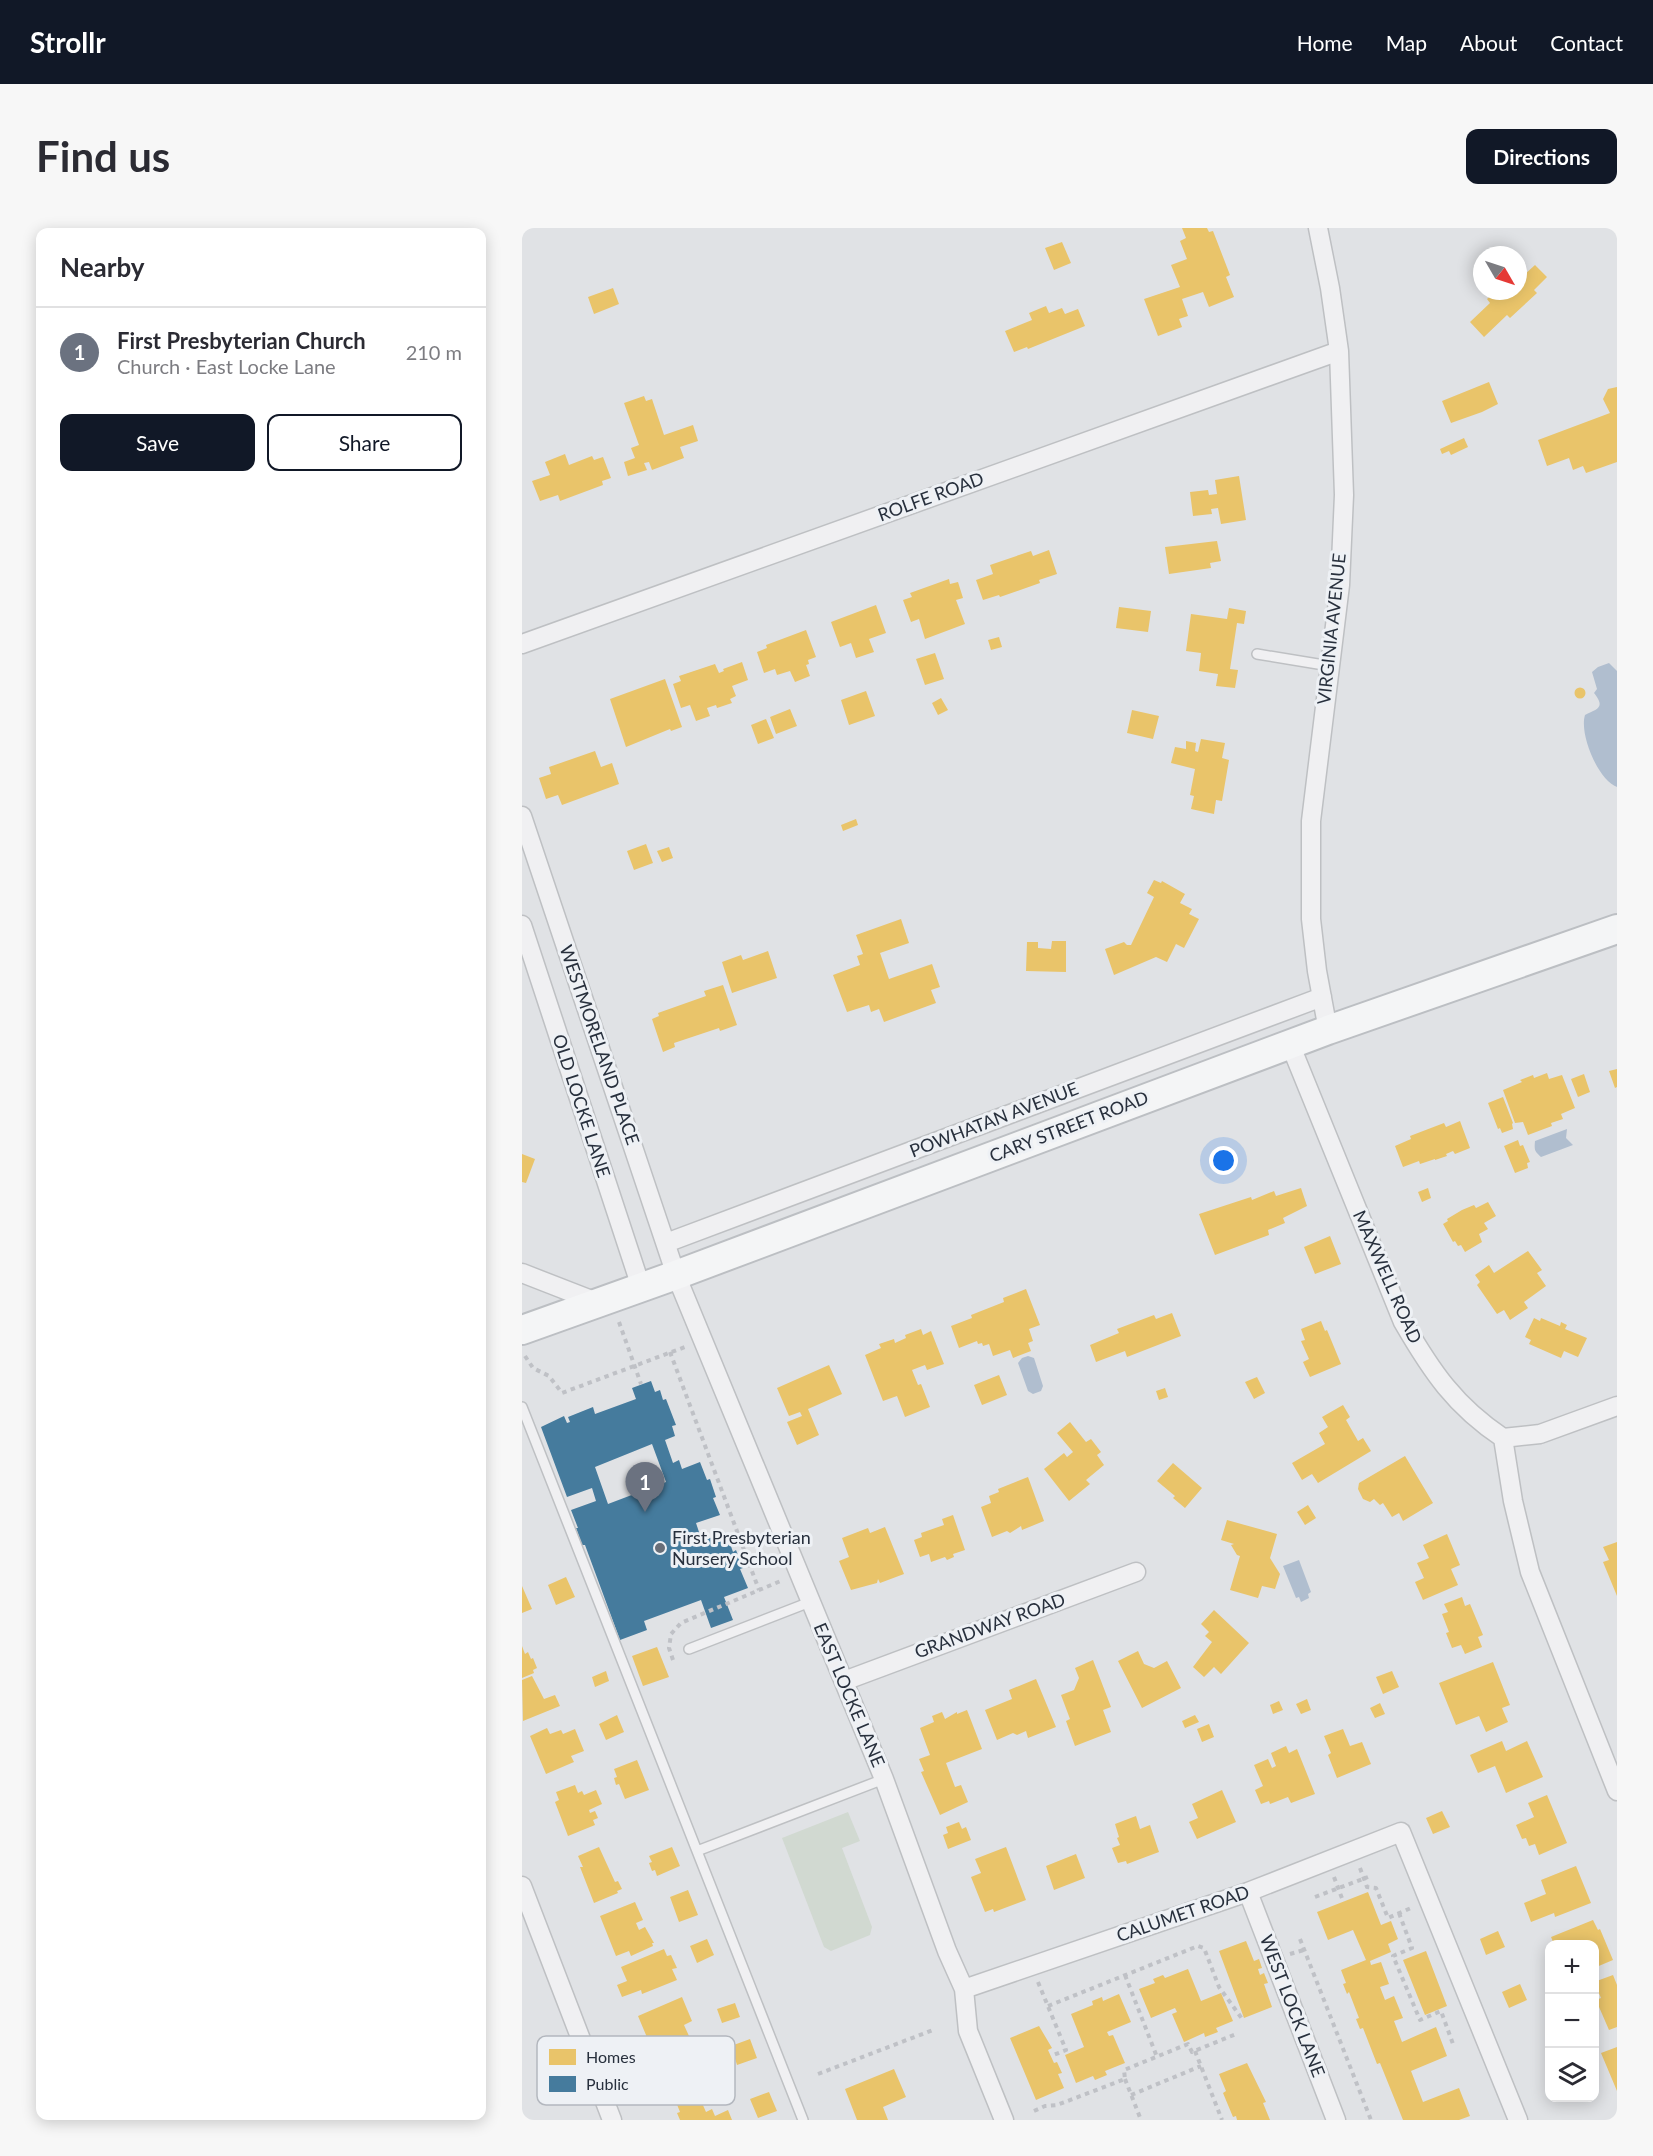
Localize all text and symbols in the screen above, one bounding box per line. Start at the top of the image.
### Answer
text: Strollr [30,25,106,59]
text: Home [1297,30,1353,55]
text: Map [1386,30,1427,55]
text: About [1460,30,1517,55]
text: Contact [1550,30,1623,55]
button: Directions [1466,129,1617,184]
text: Find us [36,131,170,181]
north arrow [1473,246,1527,300]
text: Nearby [60,251,145,283]
text: First Presbyterian Church [117,327,366,354]
text: 1 [74,340,85,364]
text: 210 m [406,340,462,364]
text: Church · East Locke Lane [117,354,336,378]
button: Save [60,414,255,471]
button: Share [267,414,462,471]
street label: ROLFE ROAD [875,467,987,525]
street label: VIRGINIA AVENUE [1312,552,1350,706]
street label: WESTMORELAND PLACE [555,942,645,1148]
street label: OLD LOCKE LANE [548,1031,616,1180]
street label: POWHATAN AVENUE [906,1077,1081,1161]
street label: CARY STREET ROAD [986,1086,1151,1167]
your location [1209,1146,1238,1175]
street label: MAXWELL ROAD [1349,1207,1427,1347]
pin: 1 [626,1462,664,1512]
place label: First Presbyterian Nursery School [672,1526,811,1569]
marker: First Presbyterian Nursery School [653,1541,667,1555]
street label: GRANDWAY ROAD [911,1588,1068,1663]
street label: EAST LOCKE LANE [810,1619,890,1770]
street label: CALUMET ROAD [1113,1880,1252,1946]
street label: WEST LOCK LANE [1256,1931,1330,2080]
map controls [1545,1940,1599,2102]
button: + [1545,1940,1599,1994]
button: − [1545,1994,1599,2048]
legend [537,2036,735,2105]
text: Homes [586,2047,636,2066]
button: layers [1545,2048,1599,2102]
text: Public [586,2074,629,2093]

